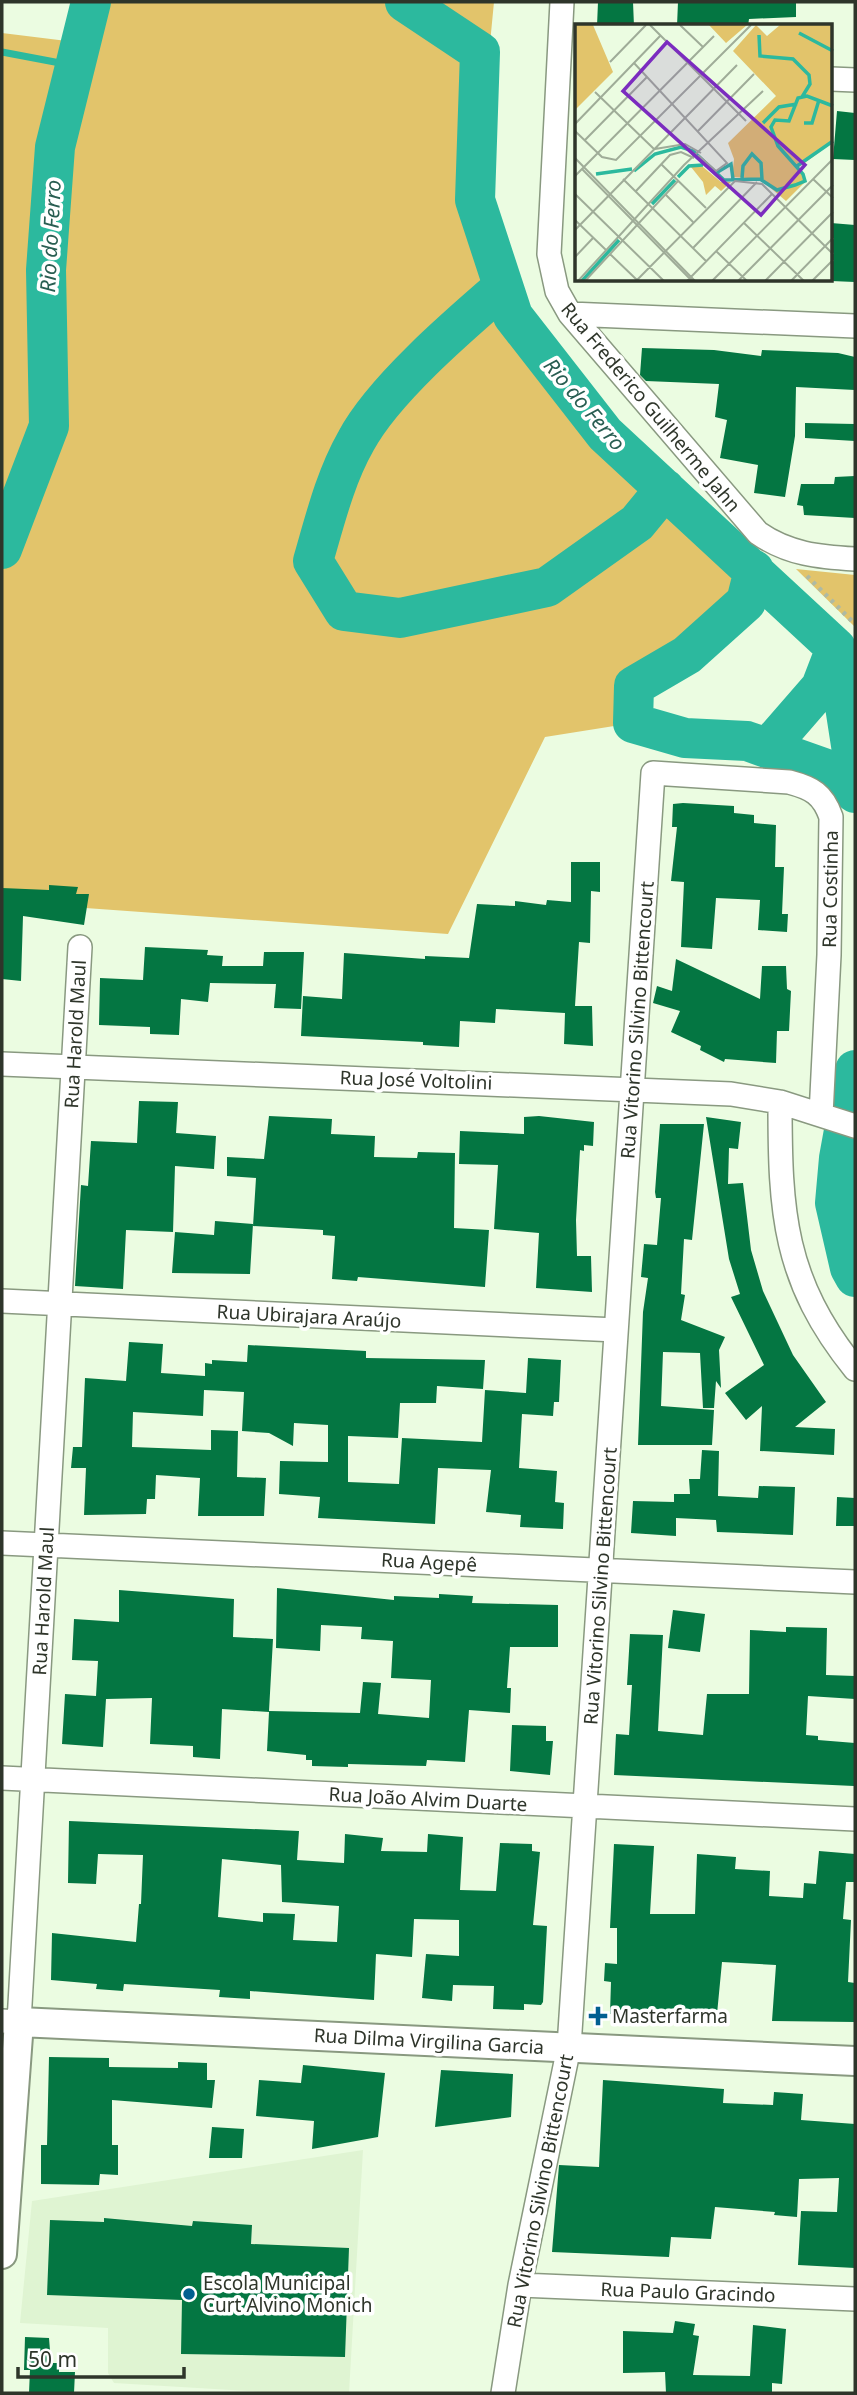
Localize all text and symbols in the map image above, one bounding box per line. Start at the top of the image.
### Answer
inset map [575,24,832,282]
water label: Rio do Ferro [33,179,67,293]
street label: Rua Frederico Guilherme Jahn [555,297,747,517]
water label: Rio do Ferro [538,352,632,456]
street label: Rua Costinha [816,830,844,948]
street label: Rua Vitorino Silvino Bittencourt [614,880,660,1160]
street label: Rua Harold Maul [58,959,92,1109]
street label: Rua José Voltolini [339,1064,493,1096]
street label: Rua Ubirajara Araújo [216,1298,402,1334]
street label: Rua Vitorino Silvino Bittencourt [577,1446,623,1726]
street label: Rua Harold Maul [26,1526,60,1676]
street label: Rua Agepê [380,1547,478,1577]
street label: Rua João Alvim Duarte [328,1781,528,1817]
place label: Masterfarma [612,2003,728,2029]
marker: Masterfarma [590,2008,606,2024]
street label: Rua Dilma Virgilina Garcia [313,2022,545,2060]
street label: Rua Vitorino Silvino Bittencourt [501,2052,579,2330]
place label: Escola Municipal Curt Alvino Monich [203,2270,372,2318]
street label: Rua Paulo Gracindo [600,2276,776,2308]
marker: Escola Municipal Curt Alvino Monich [181,2286,197,2302]
scale bar [18,2336,184,2380]
text: 50 m [28,2345,77,2373]

